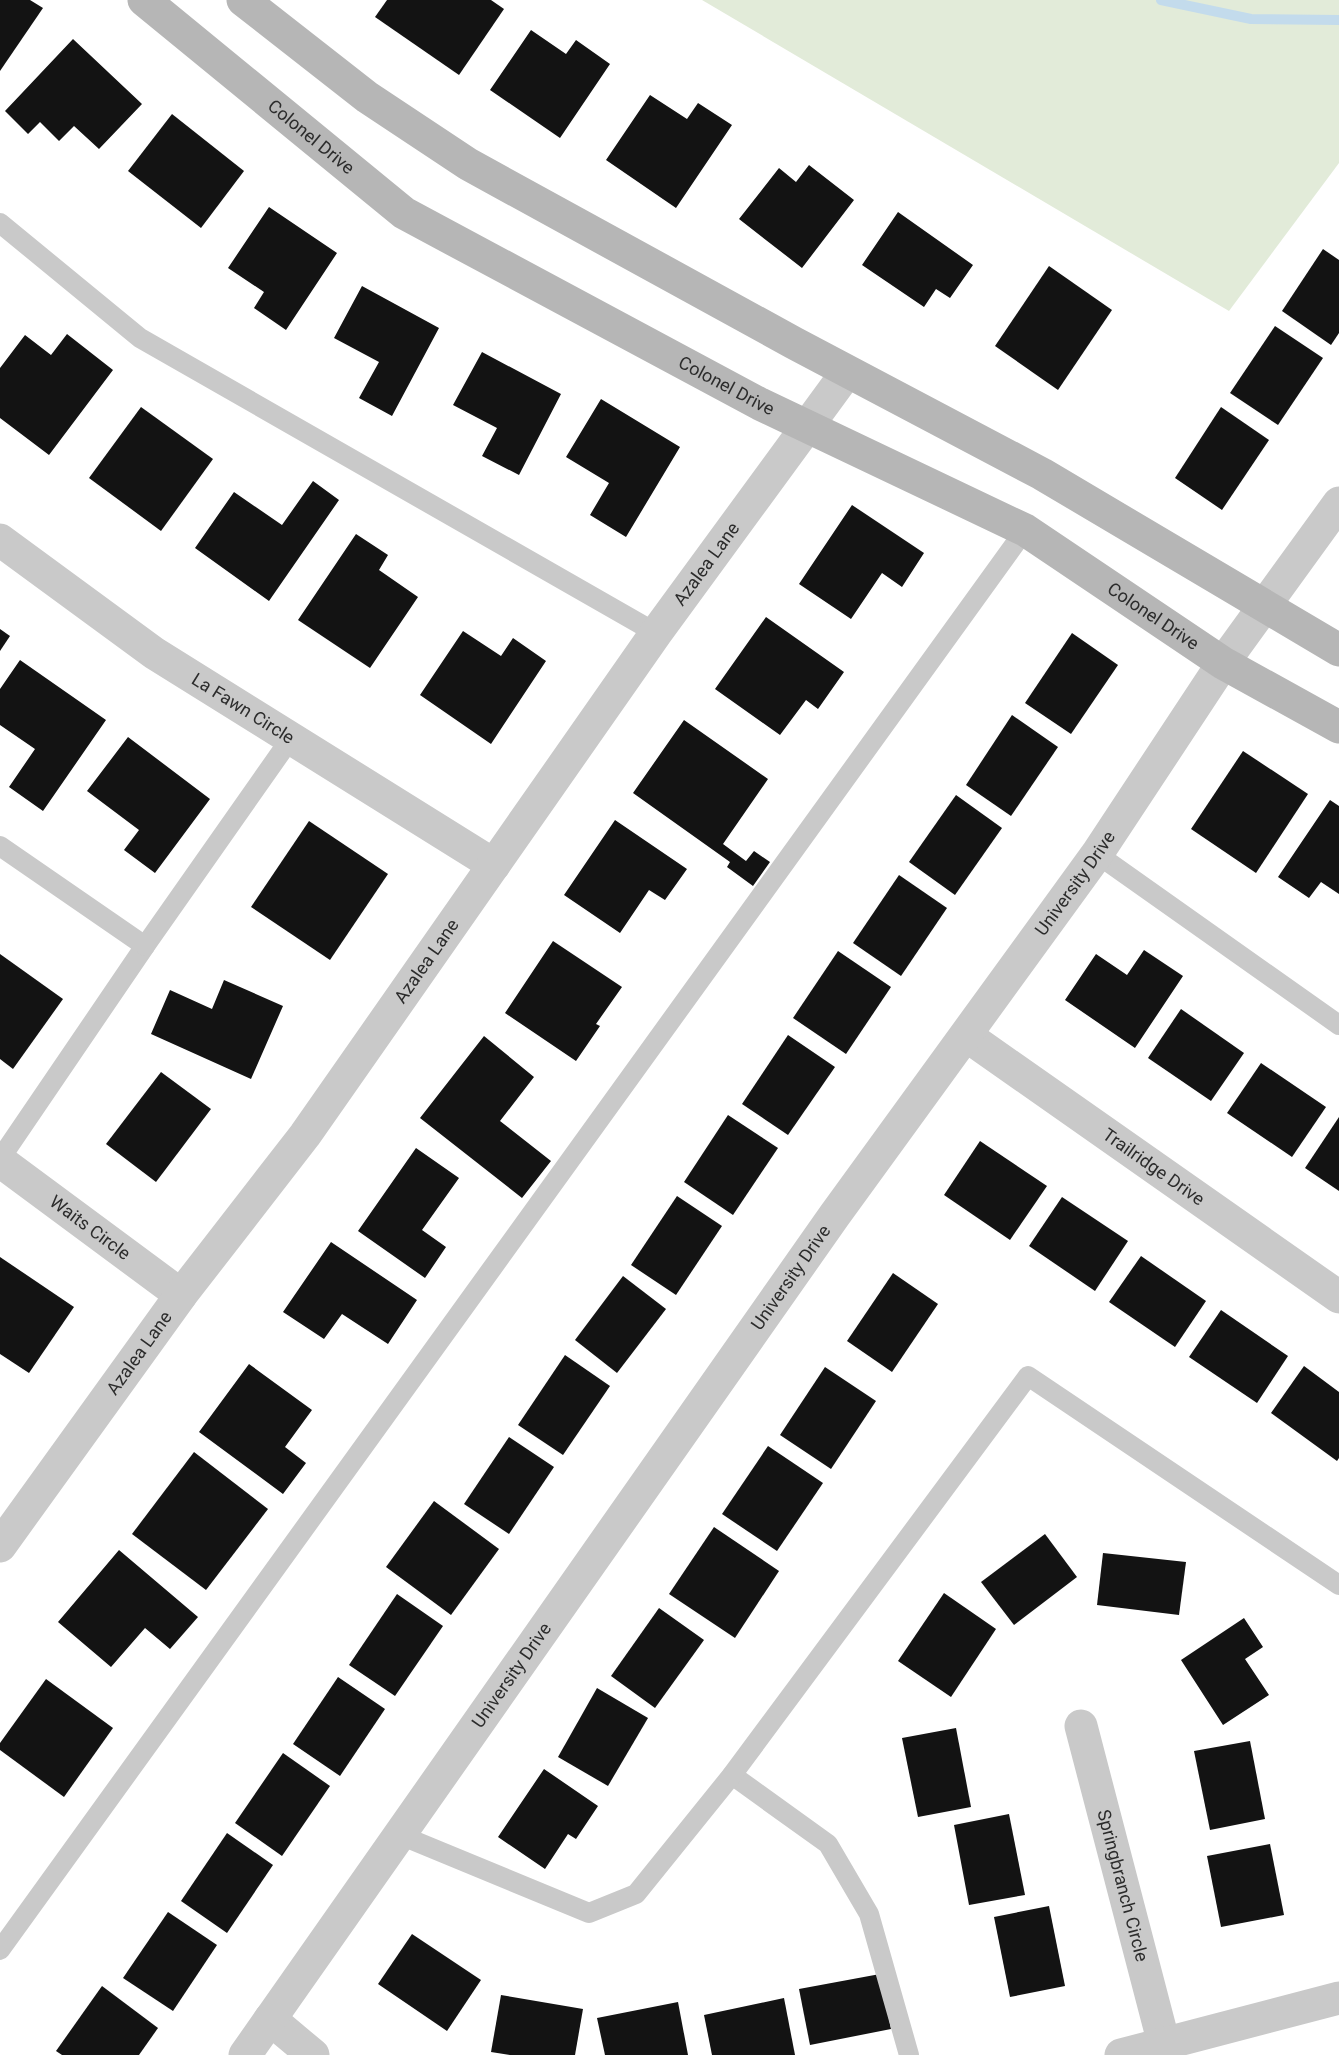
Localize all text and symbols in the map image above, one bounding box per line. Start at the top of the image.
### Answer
street label: Colonel Drive [264,95,359,178]
street label: Colonel Drive [675,351,778,419]
street label: Azalea Lane [669,518,743,609]
street label: Colonel Drive [1104,578,1203,654]
street label: La Fawn Circle [188,668,298,748]
street label: University Drive [1030,827,1119,939]
street label: Azalea Lane [390,915,463,1007]
street label: Trailridge Drive [1099,1124,1209,1210]
street label: Waits Circle [46,1191,135,1264]
street label: University Drive [746,1221,834,1334]
street label: Azalea Lane [102,1307,176,1398]
street label: University Drive [467,1618,555,1731]
street label: Springbranch Circle [1093,1807,1153,1964]

